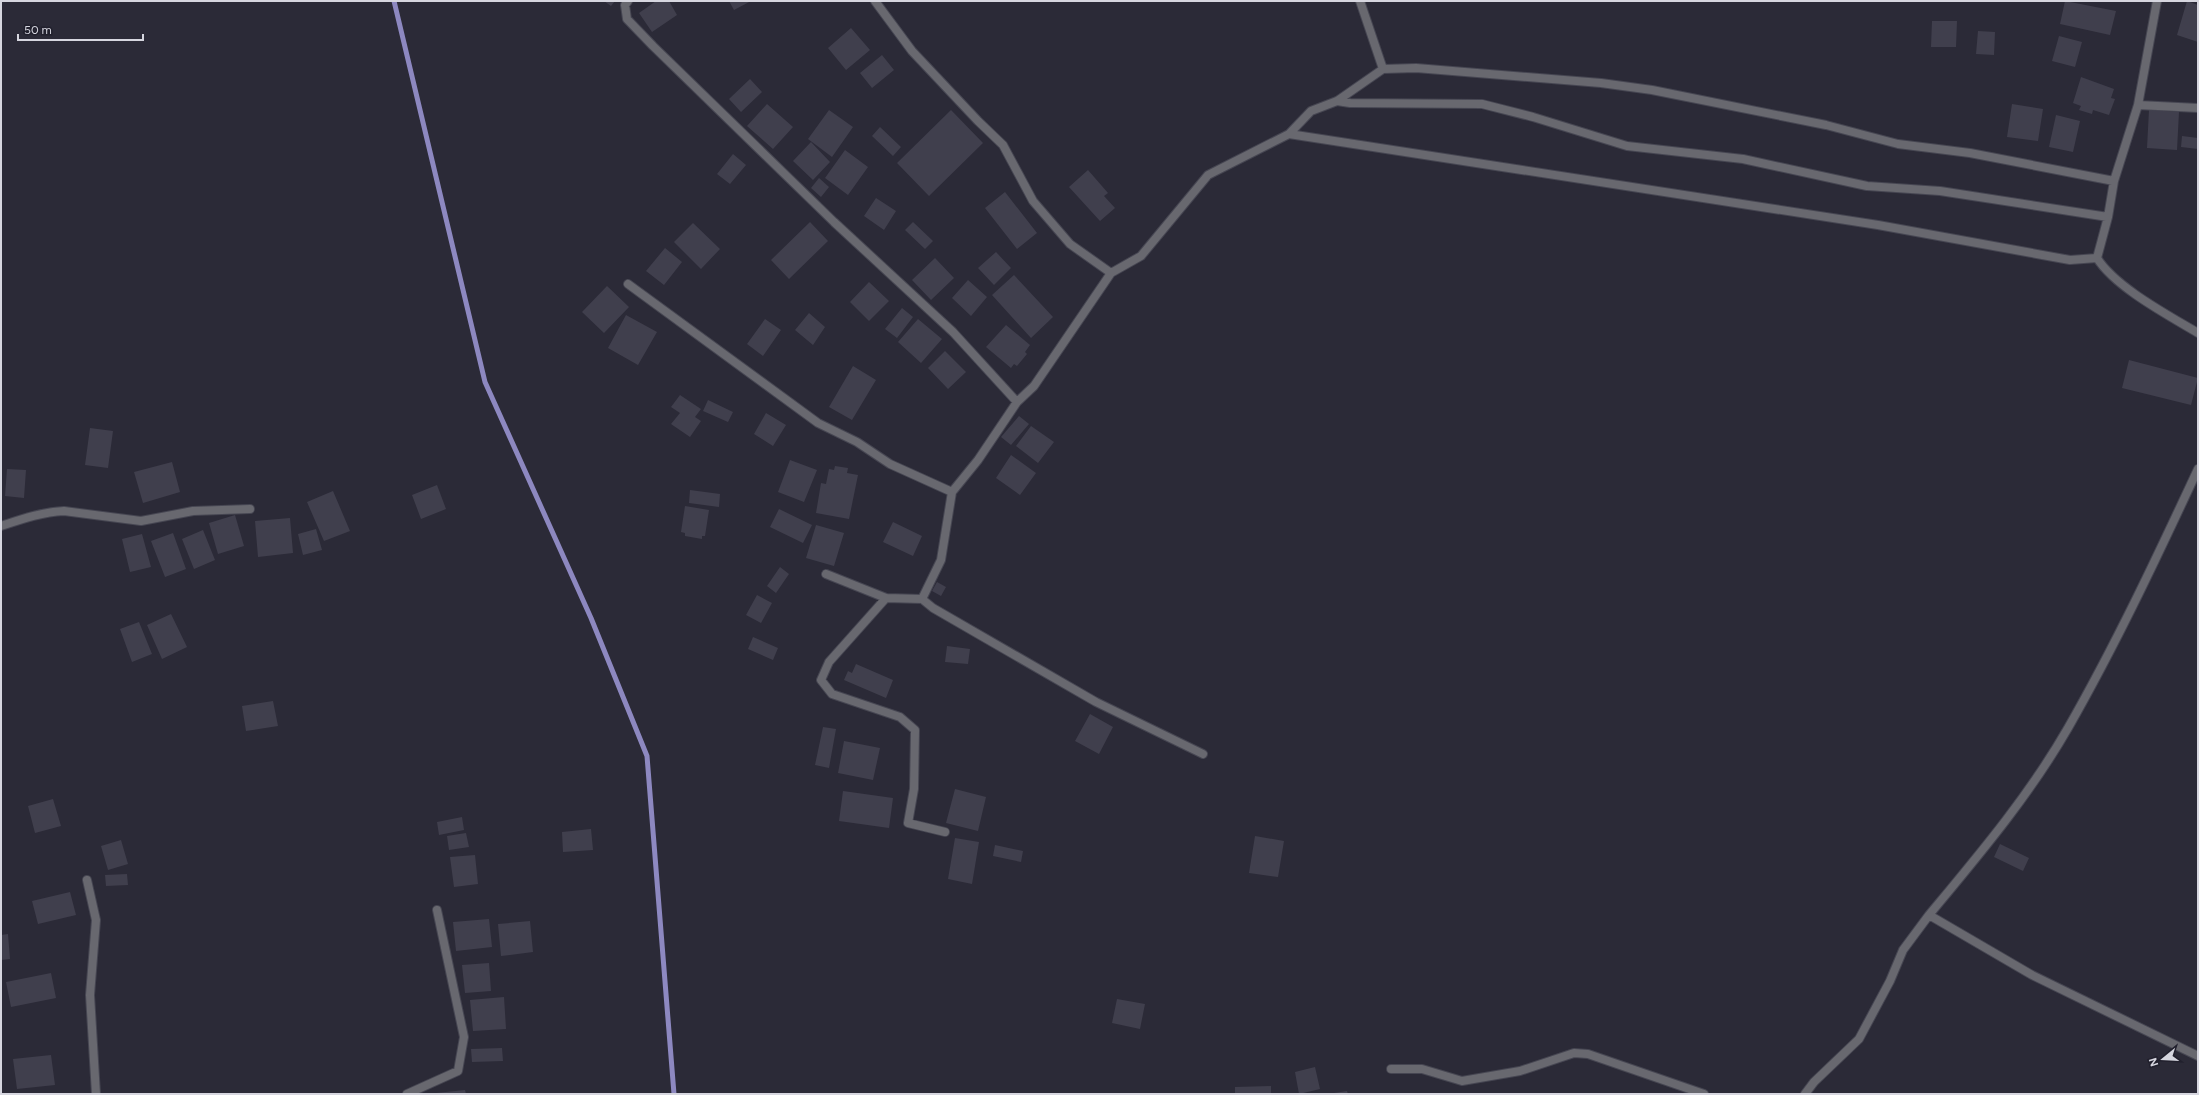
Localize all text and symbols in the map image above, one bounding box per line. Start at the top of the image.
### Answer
scale bar [18,16,143,42]
text: 50 m [24,23,52,37]
north arrow [2143,1039,2183,1079]
text: N [2146,1056,2161,1068]

